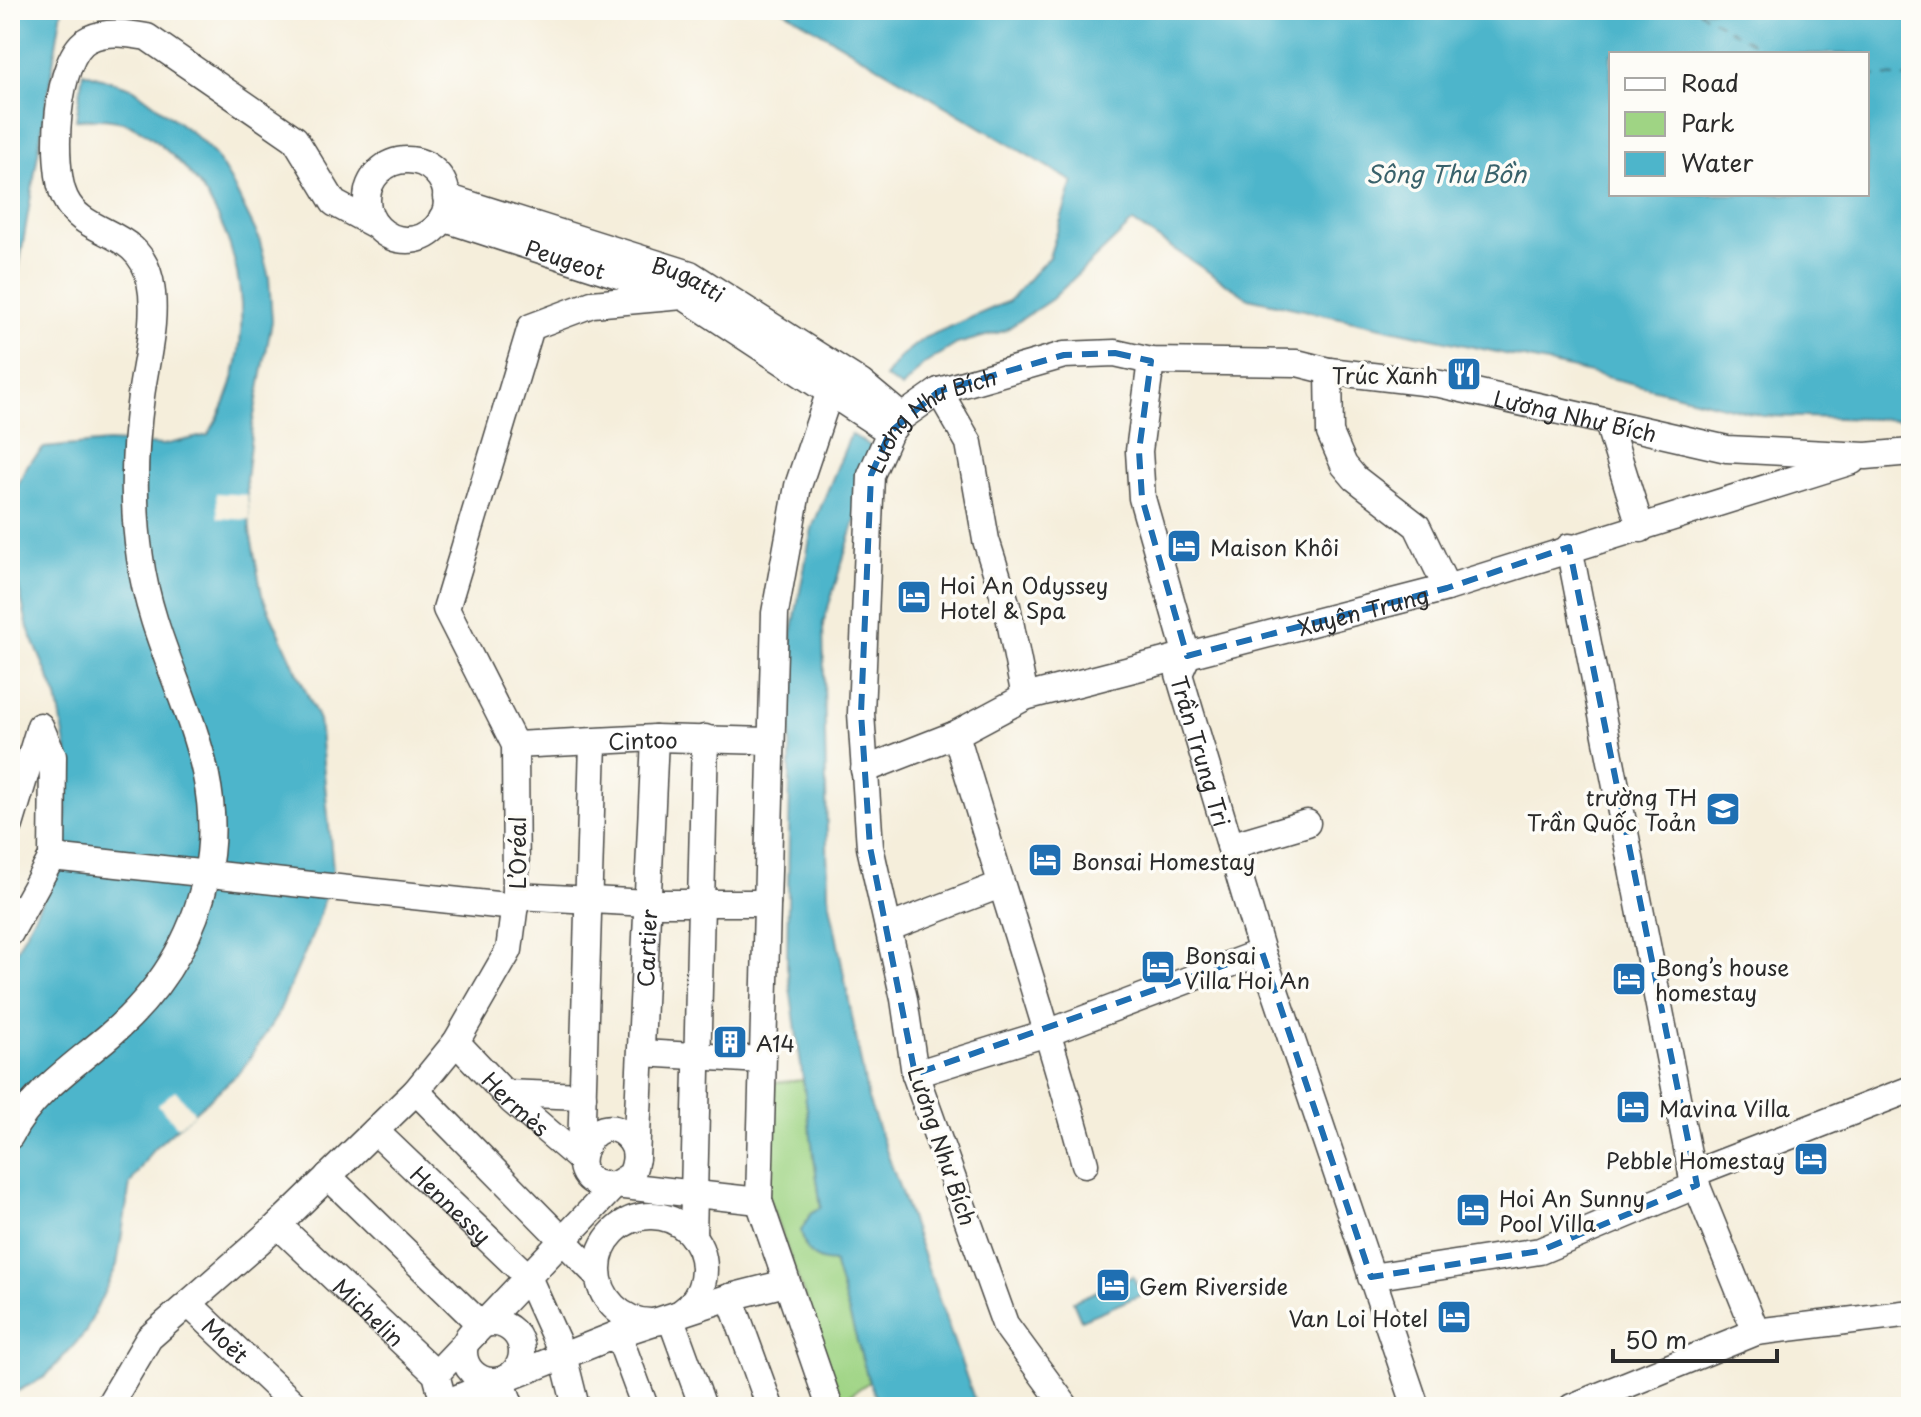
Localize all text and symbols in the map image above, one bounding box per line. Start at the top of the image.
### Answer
legend [1609,52,1869,196]
text: Road [1681,64,1739,100]
text: Park [1681,104,1735,140]
text: Water [1681,144,1754,180]
water label: Sông Thu Bồn [1366,155,1528,191]
street label: Peugeot [522,230,610,286]
street label: Bugatti [648,246,732,309]
restaurant icon: Trúc Xanh [1445,355,1483,393]
place label: Trúc Xanh [1332,358,1438,391]
street label: Lương Như Bích [858,359,1000,478]
street label: Lương Như Bích [1491,380,1660,449]
hotel icon: Maison Khôi [1165,527,1203,565]
place label: Maison Khôi [1210,530,1339,563]
place label: Hoi An Odyssey Hotel & Spa [940,568,1108,626]
street label: Xuyên Trung [1294,577,1432,642]
hotel icon: Hoi An Odyssey Hotel & Spa [895,578,933,616]
street label: Trần Trung Tri [1164,671,1240,830]
street label: Cintoo [607,721,678,757]
place label: trường TH Trần Quốc Toản [1527,780,1697,838]
school or university icon: trường TH Trần Quốc Toản [1704,790,1742,828]
street label: L’Oréal [500,817,533,889]
hotel icon: Bonsai Homestay [1026,841,1064,879]
place label: Bonsai Homestay [1071,844,1255,877]
street label: Cartier [627,909,664,988]
place label: Bonsai Villa Hoi An [1184,938,1310,996]
hotel icon: Bonsai Villa Hoi An [1139,948,1177,986]
place label: Bong’s house homestay [1655,950,1789,1008]
hotel icon: Bong’s house homestay [1610,960,1648,998]
building icon: A14 [711,1023,749,1061]
place label: A14 [756,1026,795,1059]
street label: Lương Như Bích [900,1062,986,1230]
street label: Hermès [475,1063,557,1143]
hotel icon: Mavina Villa [1614,1088,1652,1126]
place label: Mavina Villa [1659,1091,1791,1124]
hotel icon: Pebble Homestay [1792,1140,1830,1178]
place label: Pebble Homestay [1606,1143,1785,1176]
street label: Hennessy [404,1157,500,1251]
place label: Hoi An Sunny Pool Villa [1499,1181,1645,1239]
hotel icon: Hoi An Sunny Pool Villa [1454,1191,1492,1229]
hotel icon: Gem Riverside [1094,1266,1132,1304]
place label: Gem Riverside [1139,1269,1288,1302]
street label: Michelin [327,1270,413,1353]
hotel icon: Van Loi Hotel [1435,1298,1473,1336]
place label: Van Loi Hotel [1288,1301,1428,1334]
street label: Moët [195,1309,257,1370]
scale bar [1613,1313,1777,1363]
text: 50 m [1625,1321,1687,1357]

